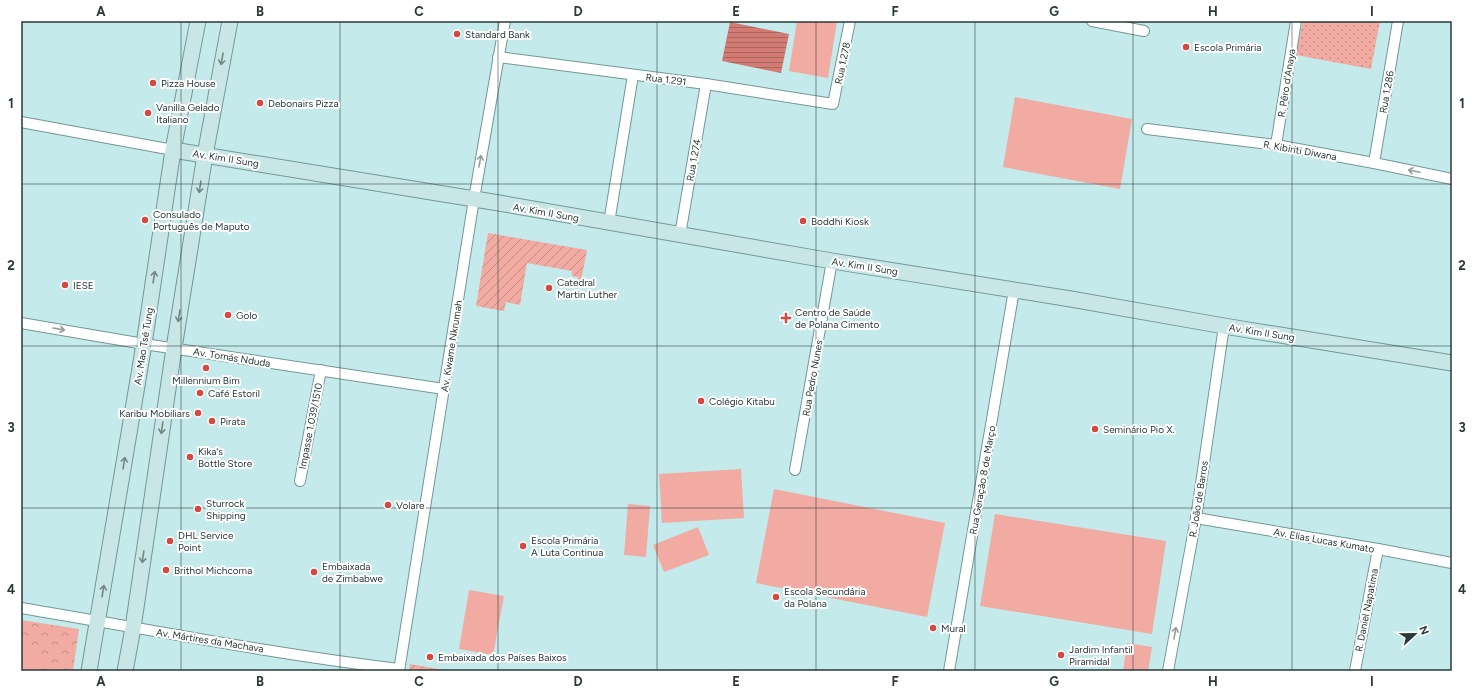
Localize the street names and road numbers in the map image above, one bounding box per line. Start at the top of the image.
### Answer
street label: Rua 1.278 [832,41,853,85]
street label: R. Pêro d'Anaya [1275,48,1298,118]
street label: Rua 1.286 [1376,69,1397,114]
street label: Rua 1.291 [645,71,687,88]
street label: Rua 1.274 [683,138,704,182]
street label: R. Kibiriti Diwana [1262,138,1338,163]
street label: Av. Kim II Sung [192,147,260,170]
street label: Av. Kim II Sung [512,200,580,225]
street label: Av. Kim II Sung [831,255,899,278]
street label: Av. Kwame Nkrumah [438,299,465,393]
street label: Av. Mao Tsé Tung [131,306,156,386]
street label: Av. Kim Il Sung [1228,321,1296,344]
street label: Rua Pedro Nunes [799,339,826,417]
street label: Av. Tomás Nduda [192,345,271,370]
street label: Impasse 1.039/1510 [296,382,325,470]
street label: Rua Geração 8 de Março [967,424,999,536]
street label: R. João de Barros [1186,460,1211,538]
street label: Av. Elias Lucas Kumato [1272,525,1376,556]
street label: R. Daniel Napatima [1352,567,1381,653]
street label: Av. Mártires da Machava [155,626,265,655]

